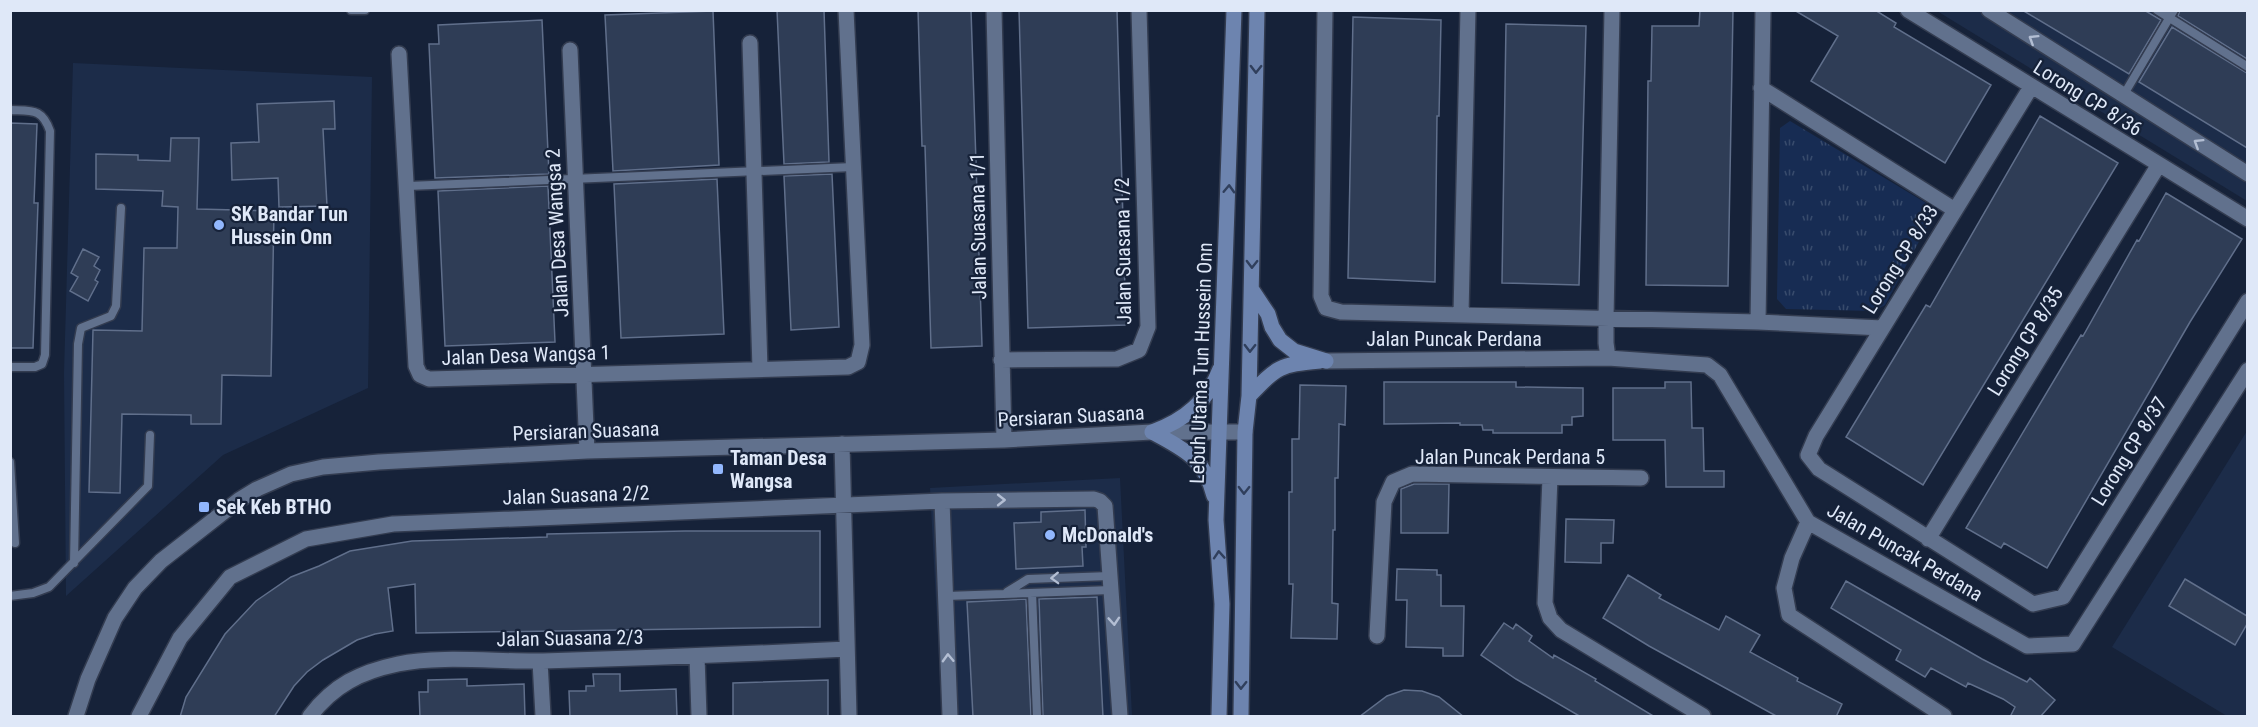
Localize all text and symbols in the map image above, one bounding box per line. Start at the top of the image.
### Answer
one-way arrow [2029,34,2039,46]
street label: Lorong CP 8/36 [2029,55,2147,141]
one-way arrow [1250,64,1262,73]
one-way arrow [2194,138,2204,150]
street label: Jalan Desa Wangsa 2 [541,148,573,318]
street label: Jalan Suasana 1/1 [965,152,991,300]
street label: Jalan Suasana 1/2 [1110,177,1136,325]
one-way arrow [1222,185,1235,194]
street label: Lorong CP 8/33 [1857,200,1943,318]
place label: SK Bandar Tun Hussein Onn [231,202,348,249]
marker: SK Bandar Tun Hussein Onn [212,218,226,232]
street label: Lebuh Utama Tun Hussein Onn [1185,242,1217,484]
one-way arrow [1246,259,1258,268]
street label: Lorong CP 8/35 [1982,282,2068,400]
street label: Jalan Puncak Perdana [1366,327,1542,351]
street label: Jalan Desa Wangsa 1 [441,340,611,370]
one-way arrow [1244,344,1257,353]
street label: Lorong CP 8/37 [2086,392,2172,510]
street label: Persiaran Suasana [997,400,1145,432]
street label: Persiaran Suasana [512,416,660,446]
street label: Jalan Puncak Perdana 5 [1415,445,1605,469]
place label: Taman Desa Wangsa [730,446,827,493]
marker: Taman Desa Wangsa [711,462,725,476]
street label: Jalan Suasana 2/2 [502,480,650,510]
one-way arrow [1238,486,1251,495]
one-way arrow [996,494,1005,506]
place label: Sek Keb BTHO [216,495,332,519]
street label: Jalan Puncak Perdana [1823,498,1987,606]
marker: Sek Keb BTHO [197,500,211,514]
place label: McDonald's [1062,523,1153,547]
marker: McDonald's [1043,528,1057,542]
one-way arrow [1212,550,1225,559]
one-way arrow [1051,572,1060,585]
one-way arrow [1107,616,1120,625]
street label: Jalan Suasana 2/3 [496,625,644,651]
one-way arrow [942,654,954,663]
one-way arrow [1235,681,1247,690]

